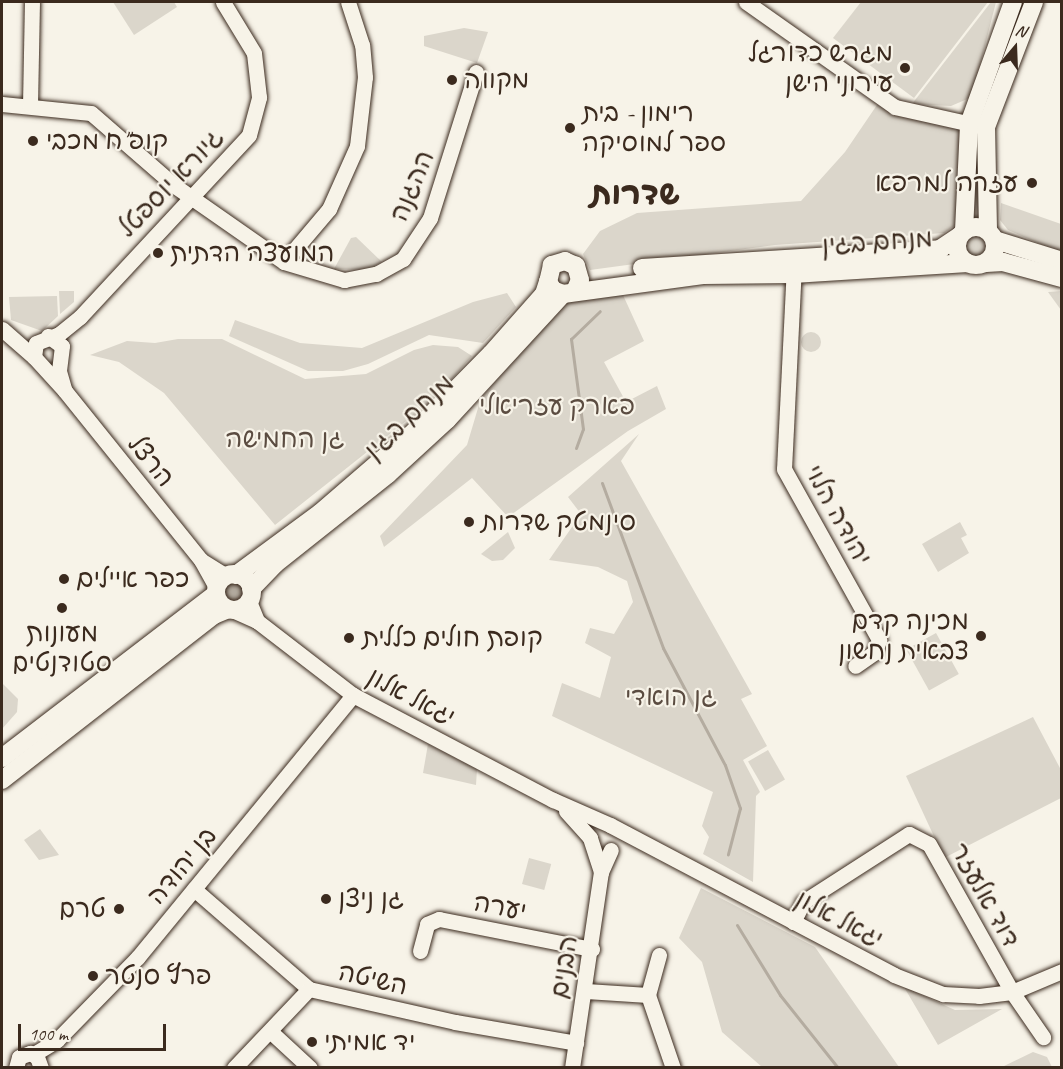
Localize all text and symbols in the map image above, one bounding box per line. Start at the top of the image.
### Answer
north arrow [985,18,1045,78]
text: N [1013,20,1029,42]
place label: מגרש כדורגל עירוני הישן [748,37,893,98]
marker: מגרש כדורגל עירוני הישן [898,61,912,75]
place label: מקווה [464,64,529,96]
marker: מקווה [445,73,459,87]
place label: רימון - בית ספר למוסיקה [582,97,726,158]
marker: רימון - בית ספר למוסיקה [563,121,577,135]
street label: גיורא יוספטל [111,122,231,244]
place label: קופ"ח מכבי [46,125,168,157]
marker: קופ"ח מכבי [24,132,42,150]
street label: ההגנה [383,146,441,226]
place label: עזרה למרפא [875,167,1018,199]
marker: עזרה למרפא [1023,174,1041,192]
district label: שדרות [590,175,680,213]
street label: מנחם בגין [820,223,934,261]
place label: המועצה הדתית [170,237,334,269]
marker: המועצה הדתית [151,246,165,260]
street label: מנחם בגין [358,368,460,466]
park label: פארק עזריאלי [479,390,635,422]
park label: גן החמישה [225,423,345,455]
street label: הרצל [121,429,181,493]
street label: יהודה הלוי [798,459,878,571]
place label: סינמטק שדרות [481,506,636,538]
marker: סינמטק שדרות [462,515,476,529]
place label: כפר איילים [76,563,189,595]
marker: כפר איילים [57,572,71,586]
marker: מעונות סטודנטים [55,601,69,615]
place label: מכינה קדם צבאית נחשון [838,605,969,666]
place label: מעונות סטודנטים [12,617,112,678]
place label: קופת חולים כללית [362,622,543,654]
marker: קופת חולים כללית [340,629,358,647]
marker: מכינה קדם צבאית נחשון [974,629,988,643]
street label: יגאל אלון [362,661,460,733]
park label: גן הואדי [625,681,717,713]
street label: בן יהודה [141,821,223,911]
street label: דוד אלעזר [944,837,1026,953]
place label: גן ניצן [338,883,404,915]
street label: יגאל אלון [790,883,888,955]
street label: יערה [471,887,529,927]
marker: גן ניצן [319,892,333,906]
place label: טרם [59,893,106,925]
marker: טרם [110,900,128,918]
street label: הבנים [544,933,584,1001]
street label: השיטה [335,956,411,1002]
place label: פרץ סנטר [105,960,212,992]
marker: פרץ סנטר [86,969,100,983]
scale bar [21,1012,170,1050]
text: 100 m [29,1023,68,1045]
place label: יד אמיתי [324,1026,415,1058]
marker: יד אמיתי [305,1035,319,1049]

